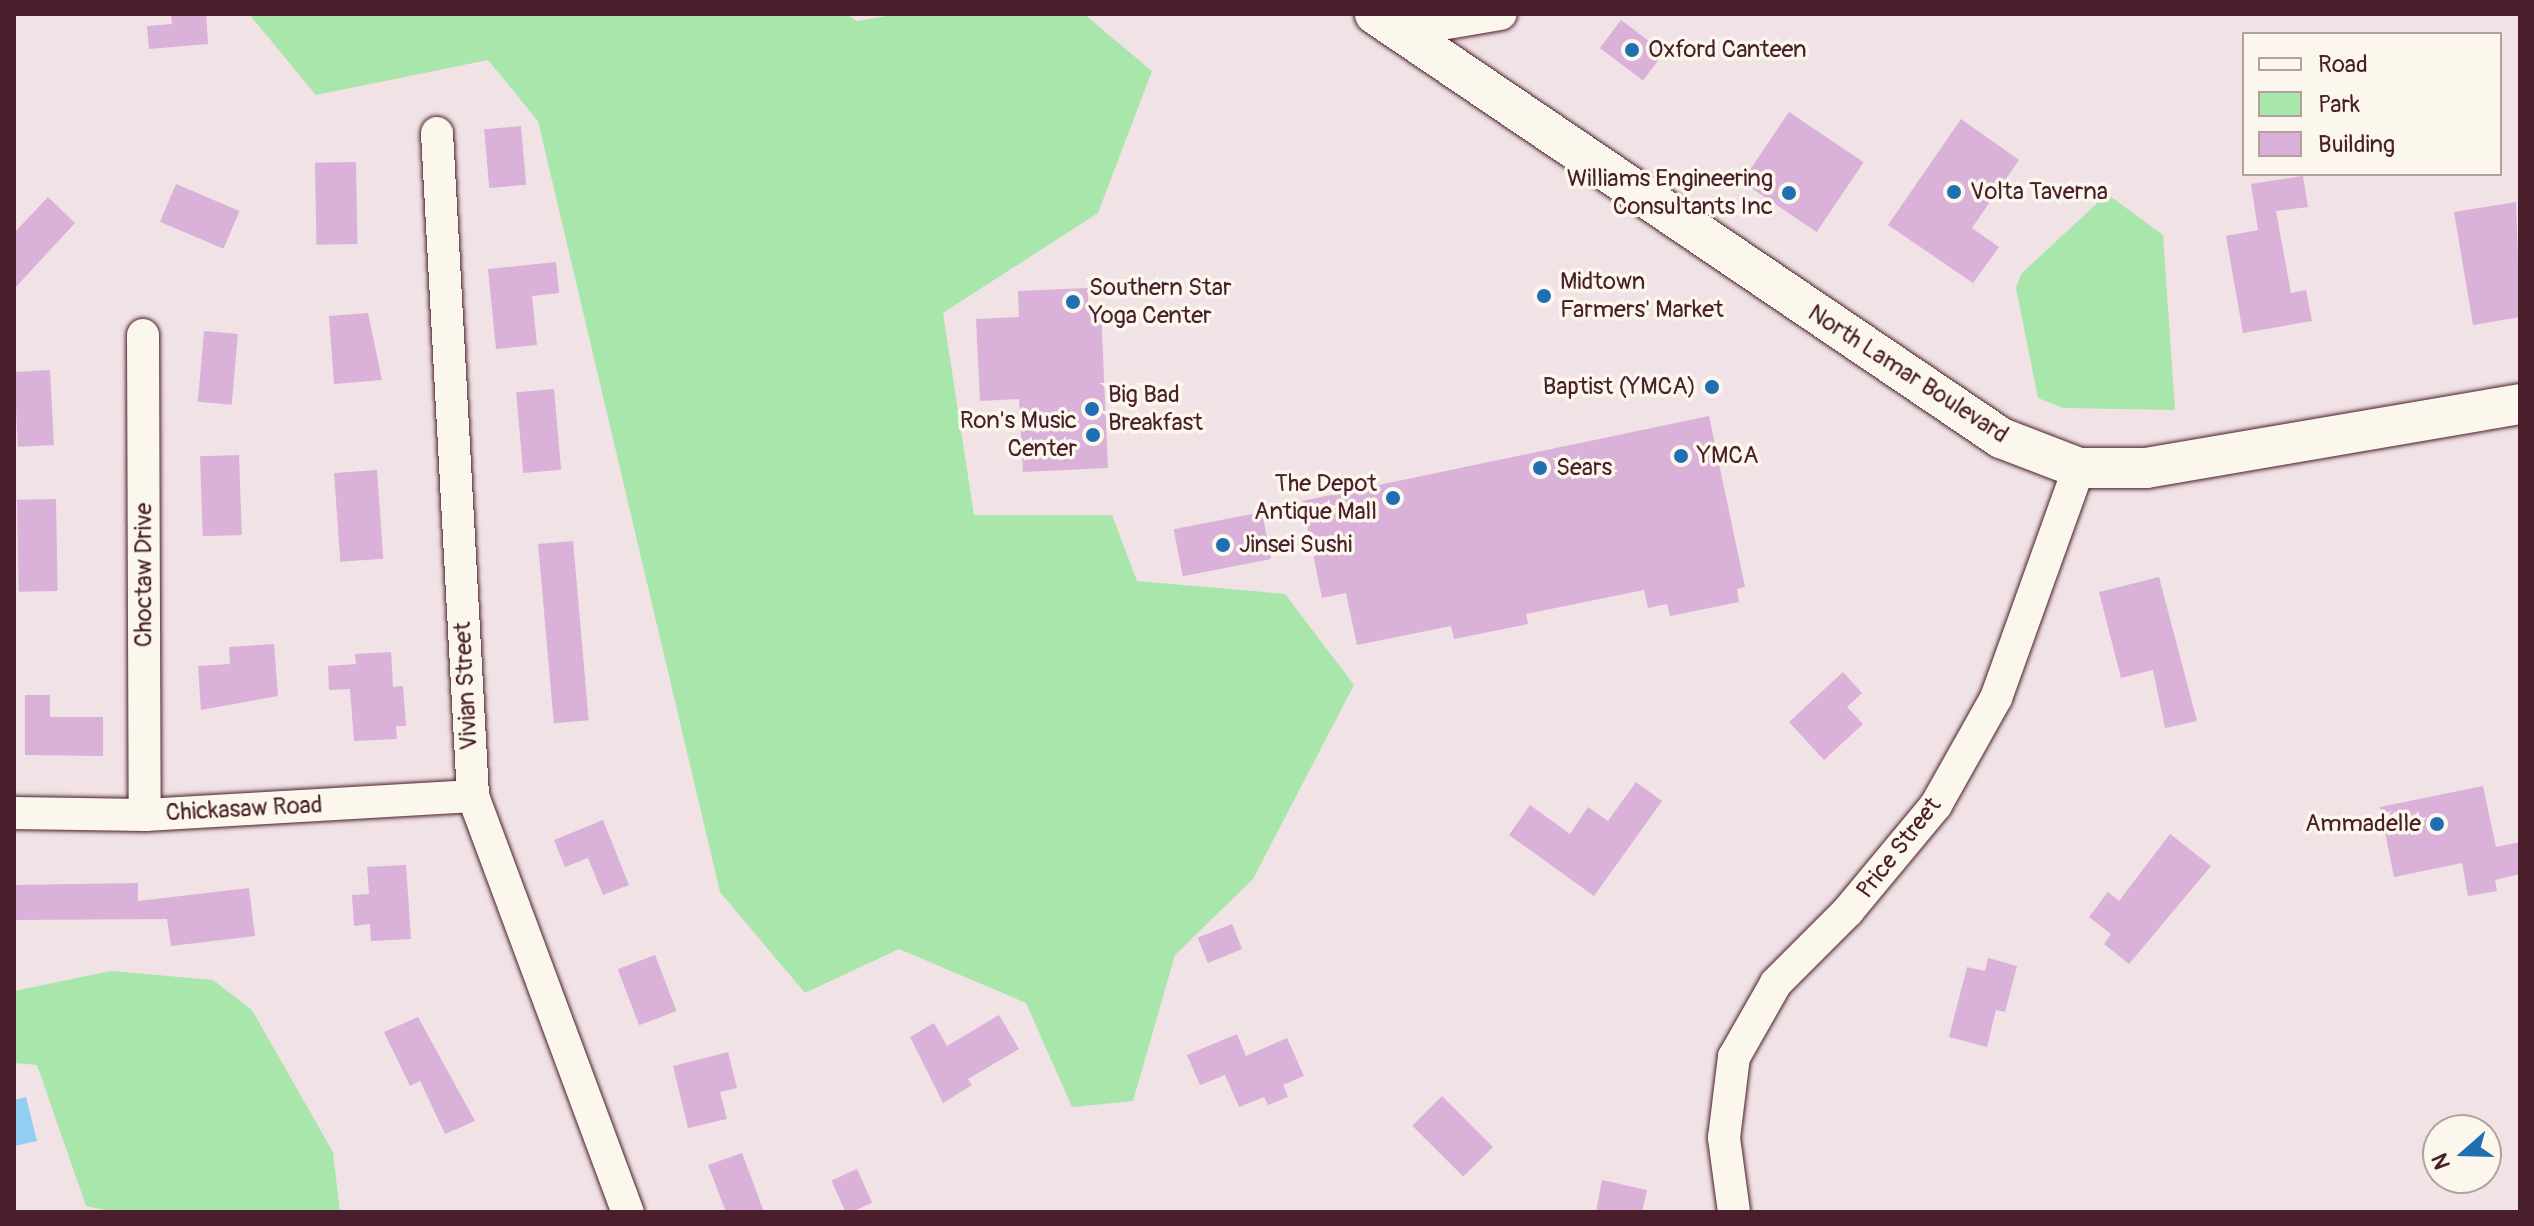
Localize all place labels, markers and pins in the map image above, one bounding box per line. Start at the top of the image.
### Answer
place label: Oxford Canteen [1648,36,1807,64]
marker: Oxford Canteen [1623,41,1641,59]
place label: Williams Engineering Consultants Inc [1567,165,1773,221]
place label: Volta Taverna [1970,178,2108,206]
marker: Volta Taverna [1945,183,1963,201]
marker: Williams Engineering Consultants Inc [1780,184,1798,202]
place label: Midtown Farmers' Market [1560,268,1724,324]
place label: Southern Star Yoga Center [1089,274,1231,330]
marker: Midtown Farmers' Market [1535,287,1553,305]
marker: Southern Star Yoga Center [1064,293,1082,311]
place label: Baptist (YMCA) [1543,373,1696,401]
marker: Baptist (YMCA) [1703,378,1721,396]
place label: Big Bad Breakfast [1108,381,1203,437]
marker: Big Bad Breakfast [1083,400,1101,418]
place label: Ron's Music Center [960,407,1077,463]
marker: Ron's Music Center [1084,426,1102,444]
place label: YMCA [1697,442,1759,470]
marker: YMCA [1672,447,1690,465]
place label: Sears [1556,454,1612,482]
marker: Sears [1531,459,1549,477]
place label: The Depot Antique Mall [1254,470,1377,526]
marker: The Depot Antique Mall [1384,489,1402,507]
place label: Jinsei Sushi [1239,531,1352,559]
marker: Jinsei Sushi [1214,536,1232,554]
place label: Ammadelle [2305,810,2421,838]
marker: Ammadelle [2428,815,2446,833]

